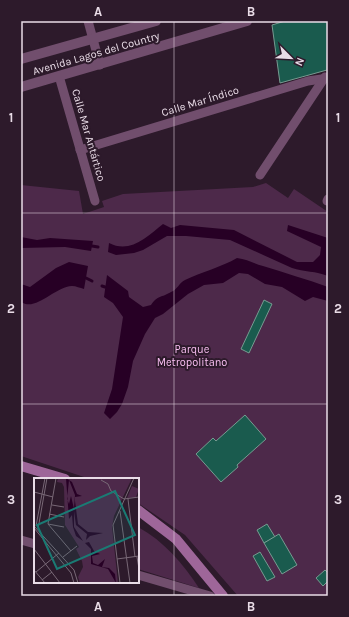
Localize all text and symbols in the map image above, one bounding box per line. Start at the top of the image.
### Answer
text: A [94,4,102,19]
text: B [247,4,255,19]
street label: Avenida Lagos del Country [31,29,161,78]
north arrow [271,38,311,78]
text: N [292,56,307,68]
street label: Calle Mar Índico [159,82,240,119]
street label: Calle Mar Antártico [69,87,108,183]
text: 1 [9,110,13,125]
text: 1 [336,110,340,125]
text: 2 [7,301,15,316]
text: 2 [334,301,342,316]
park label: Parque Metropolitano [157,343,227,369]
inset map [34,478,139,583]
text: 3 [7,492,15,507]
text: 3 [334,492,342,507]
text: A [94,599,102,614]
text: B [247,599,255,614]

